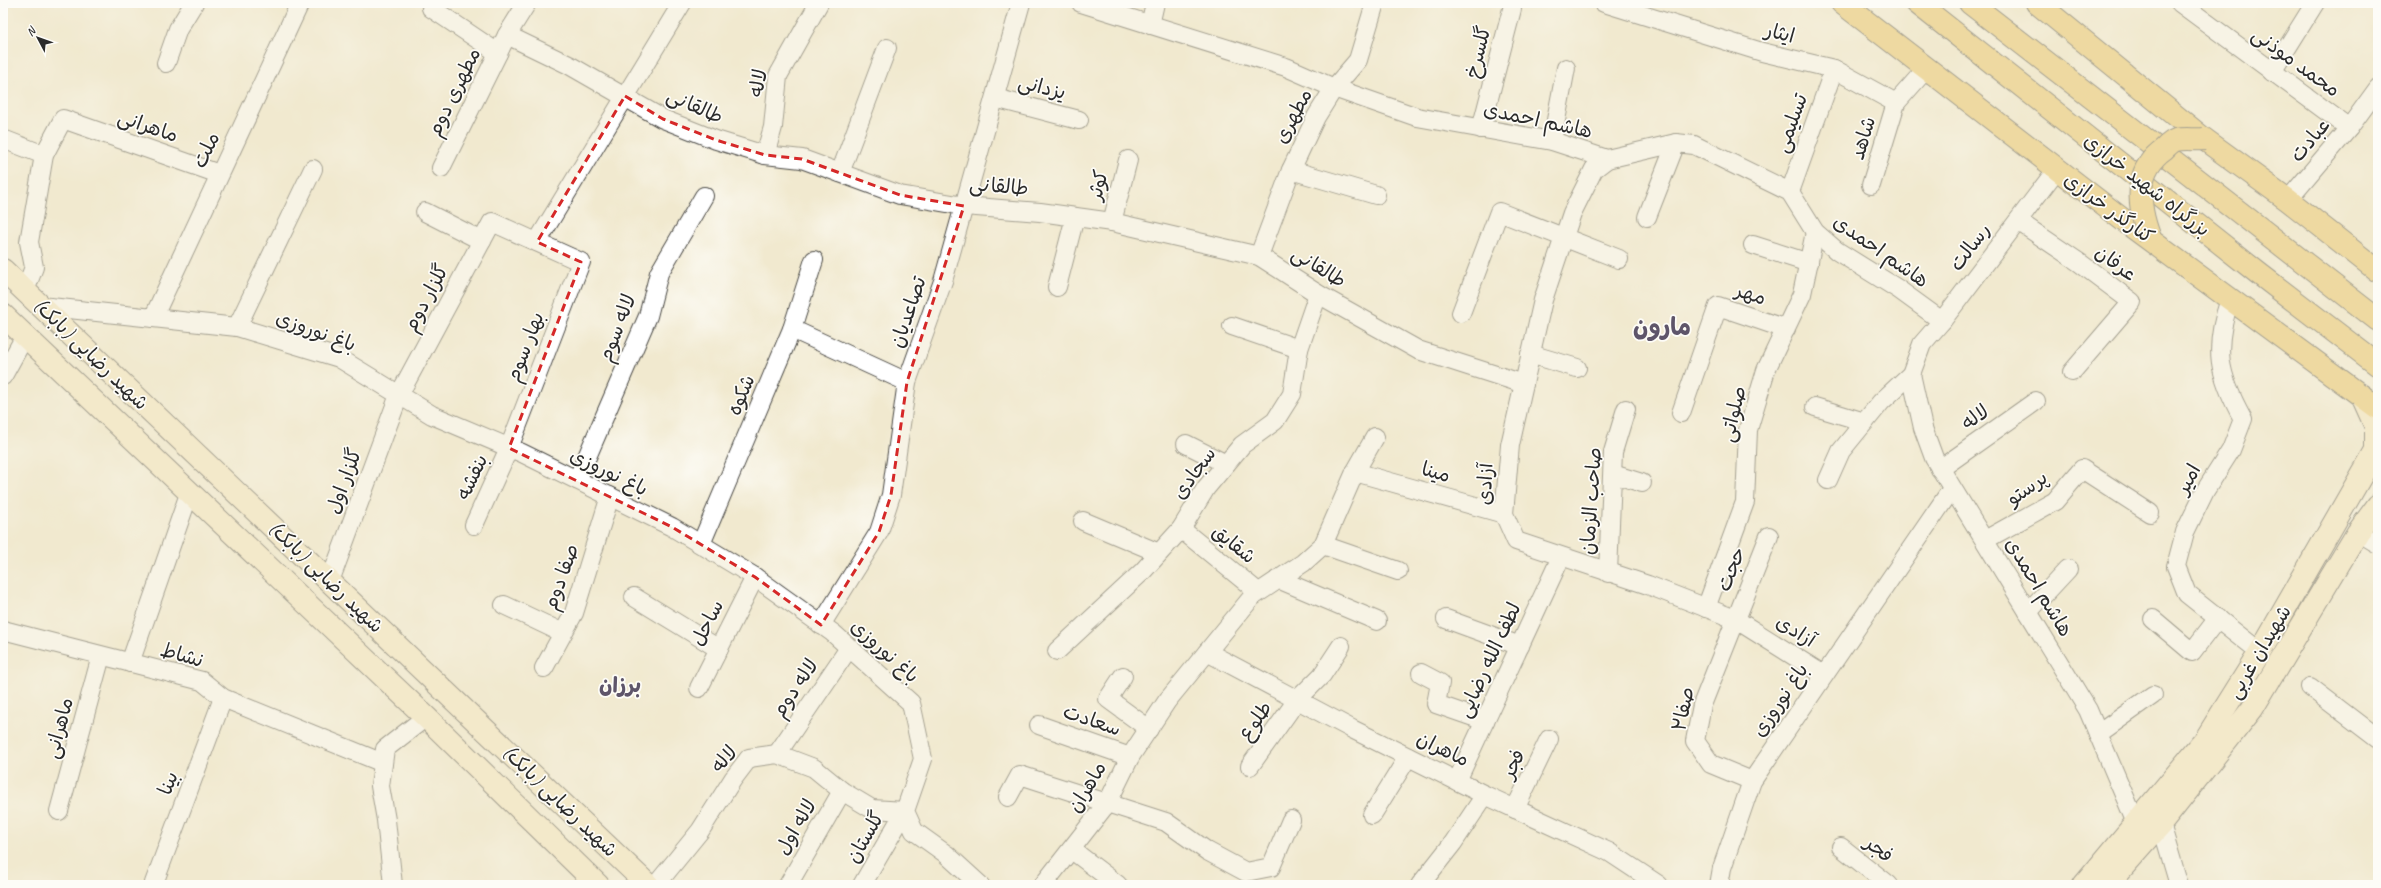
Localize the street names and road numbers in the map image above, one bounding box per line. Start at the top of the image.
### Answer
street label: ایثار [1761,17,1797,49]
street label: محمد موذنی [2247,22,2345,102]
street label: گلسرخ [1459,23,1498,81]
street label: مطهری دوم [422,43,489,142]
street label: لاله [743,67,773,99]
street label: یزدانی [1015,69,1069,105]
street label: طالقانی [663,82,727,130]
street label: مطهری [1268,84,1318,148]
street label: تسلیمی [1769,90,1813,156]
street label: هاشم احمدی [1481,96,1595,146]
street label: ماهرانی [114,104,182,148]
street label: شاهد [1845,113,1881,163]
street label: عبادت [2284,113,2336,167]
street label: ملت [187,128,225,172]
street label: بزرگراه شهید خرازی [2079,128,2215,242]
street label: کوثر [1082,167,1114,205]
street label: کنارگذر خرازی [2059,167,2159,249]
street label: طالقانی [968,171,1030,201]
street label: هاشم احمدی [1827,209,1934,295]
street label: رسالت [1944,218,1996,276]
street label: عرفان [2090,239,2142,287]
street label: طالقانی [1287,241,1351,293]
street label: گلزار دوم [398,260,457,338]
street label: تصاعدیان [884,273,932,351]
street label: مهر [1731,277,1769,311]
street label: لاله سوم [593,290,644,367]
street label: شهید رضایی (بابک) [28,293,154,415]
street label: باغ نوروزی [272,305,360,358]
street label: بهار سوم [500,308,553,387]
street label: شکوه [721,371,761,419]
street label: صلواتی [1714,383,1753,445]
street label: لاله [1956,399,1994,435]
street label: باغ نوروزی [565,442,652,502]
street label: سجادی [1167,442,1221,504]
street label: گلزار اول [321,445,367,517]
street label: صاحب الزمان [1575,446,1607,556]
street label: بنفشه [451,450,493,504]
street label: مینا [1418,456,1454,488]
street label: امیر [2169,459,2206,500]
street label: آزادی [1471,461,1499,506]
street label: پرستو [2001,465,2053,512]
street label: شهید رضایی (بابک) [263,516,389,638]
street label: شقایق [1207,519,1261,569]
street label: هاشم احمدی [1998,533,2078,642]
street label: صفا دوم [538,541,587,615]
street label: حجت [1711,543,1751,595]
street label: ساحل [685,596,729,650]
street label: لطف الله رضایی [1451,598,1527,722]
street label: شهیدان غربی [2221,601,2297,703]
street label: آزادی [1771,609,1821,653]
street label: باغ نوروزی [845,614,924,689]
street label: نشاط [158,637,206,673]
street label: لاله دوم [766,654,826,724]
street label: باغ نوروزی [1746,658,1815,742]
street label: صفا۲ [1666,685,1700,733]
street label: ماهرانی [39,695,79,761]
street label: طلوع [1232,696,1278,746]
street label: سعادت [1060,698,1124,742]
street label: ماهران [1413,726,1473,772]
street label: شهید رضایی (بابک) [497,740,623,862]
street label: لاله [705,740,743,778]
street label: فجر [1494,745,1531,785]
street label: ماهران [1062,757,1112,817]
street label: بینا [152,768,184,798]
street label: لاله اول [770,795,822,859]
street label: گلستان [840,807,890,867]
street label: فجر [1858,829,1898,868]

